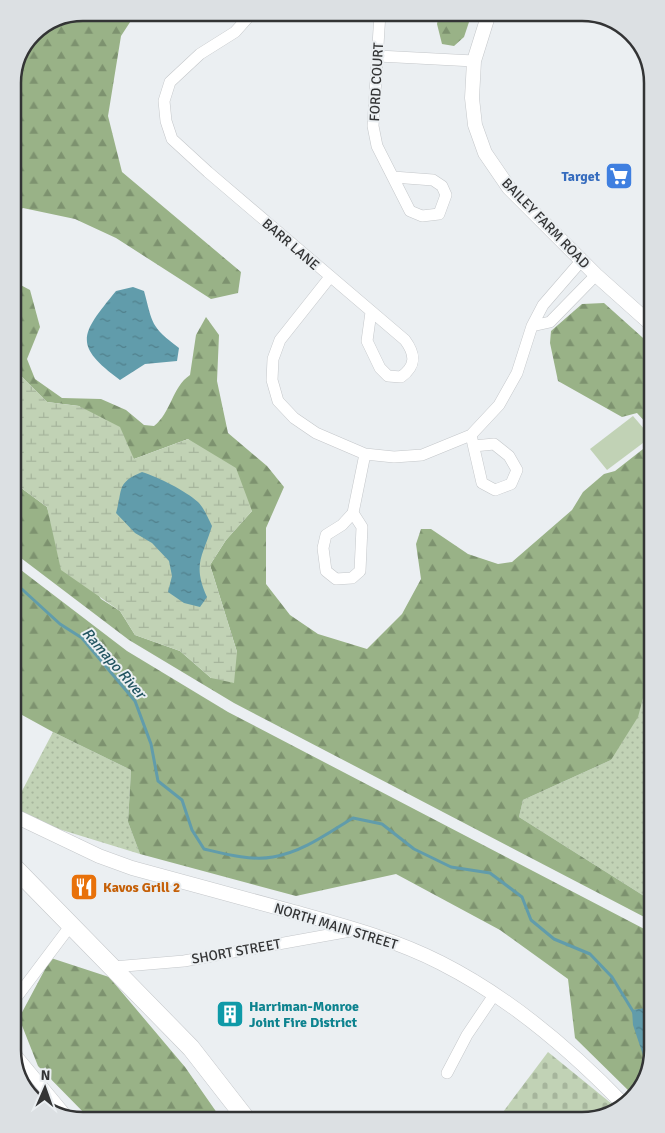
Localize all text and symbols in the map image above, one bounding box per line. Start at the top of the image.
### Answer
street label: FORD COURT [366,42,387,122]
supermarket icon: Target [604,161,634,191]
place label: Target [562,168,601,185]
street label: BAILEY FARM ROAD [498,175,593,272]
street label: BARR LANE [259,215,323,274]
water label: Ramapo River [78,624,151,704]
restaurant icon: Kavos Grill 2 [69,872,99,902]
place label: Kavos Grill 2 [103,879,180,896]
street label: NORTH MAIN STREET [272,900,400,953]
street label: SHORT STREET [190,935,282,968]
place label: Harriman-Monroe Joint Fire District [249,998,359,1031]
building icon: Harriman-Monroe Joint Fire District [215,999,245,1029]
north arrow [20,1063,70,1113]
text: N [40,1067,51,1084]

